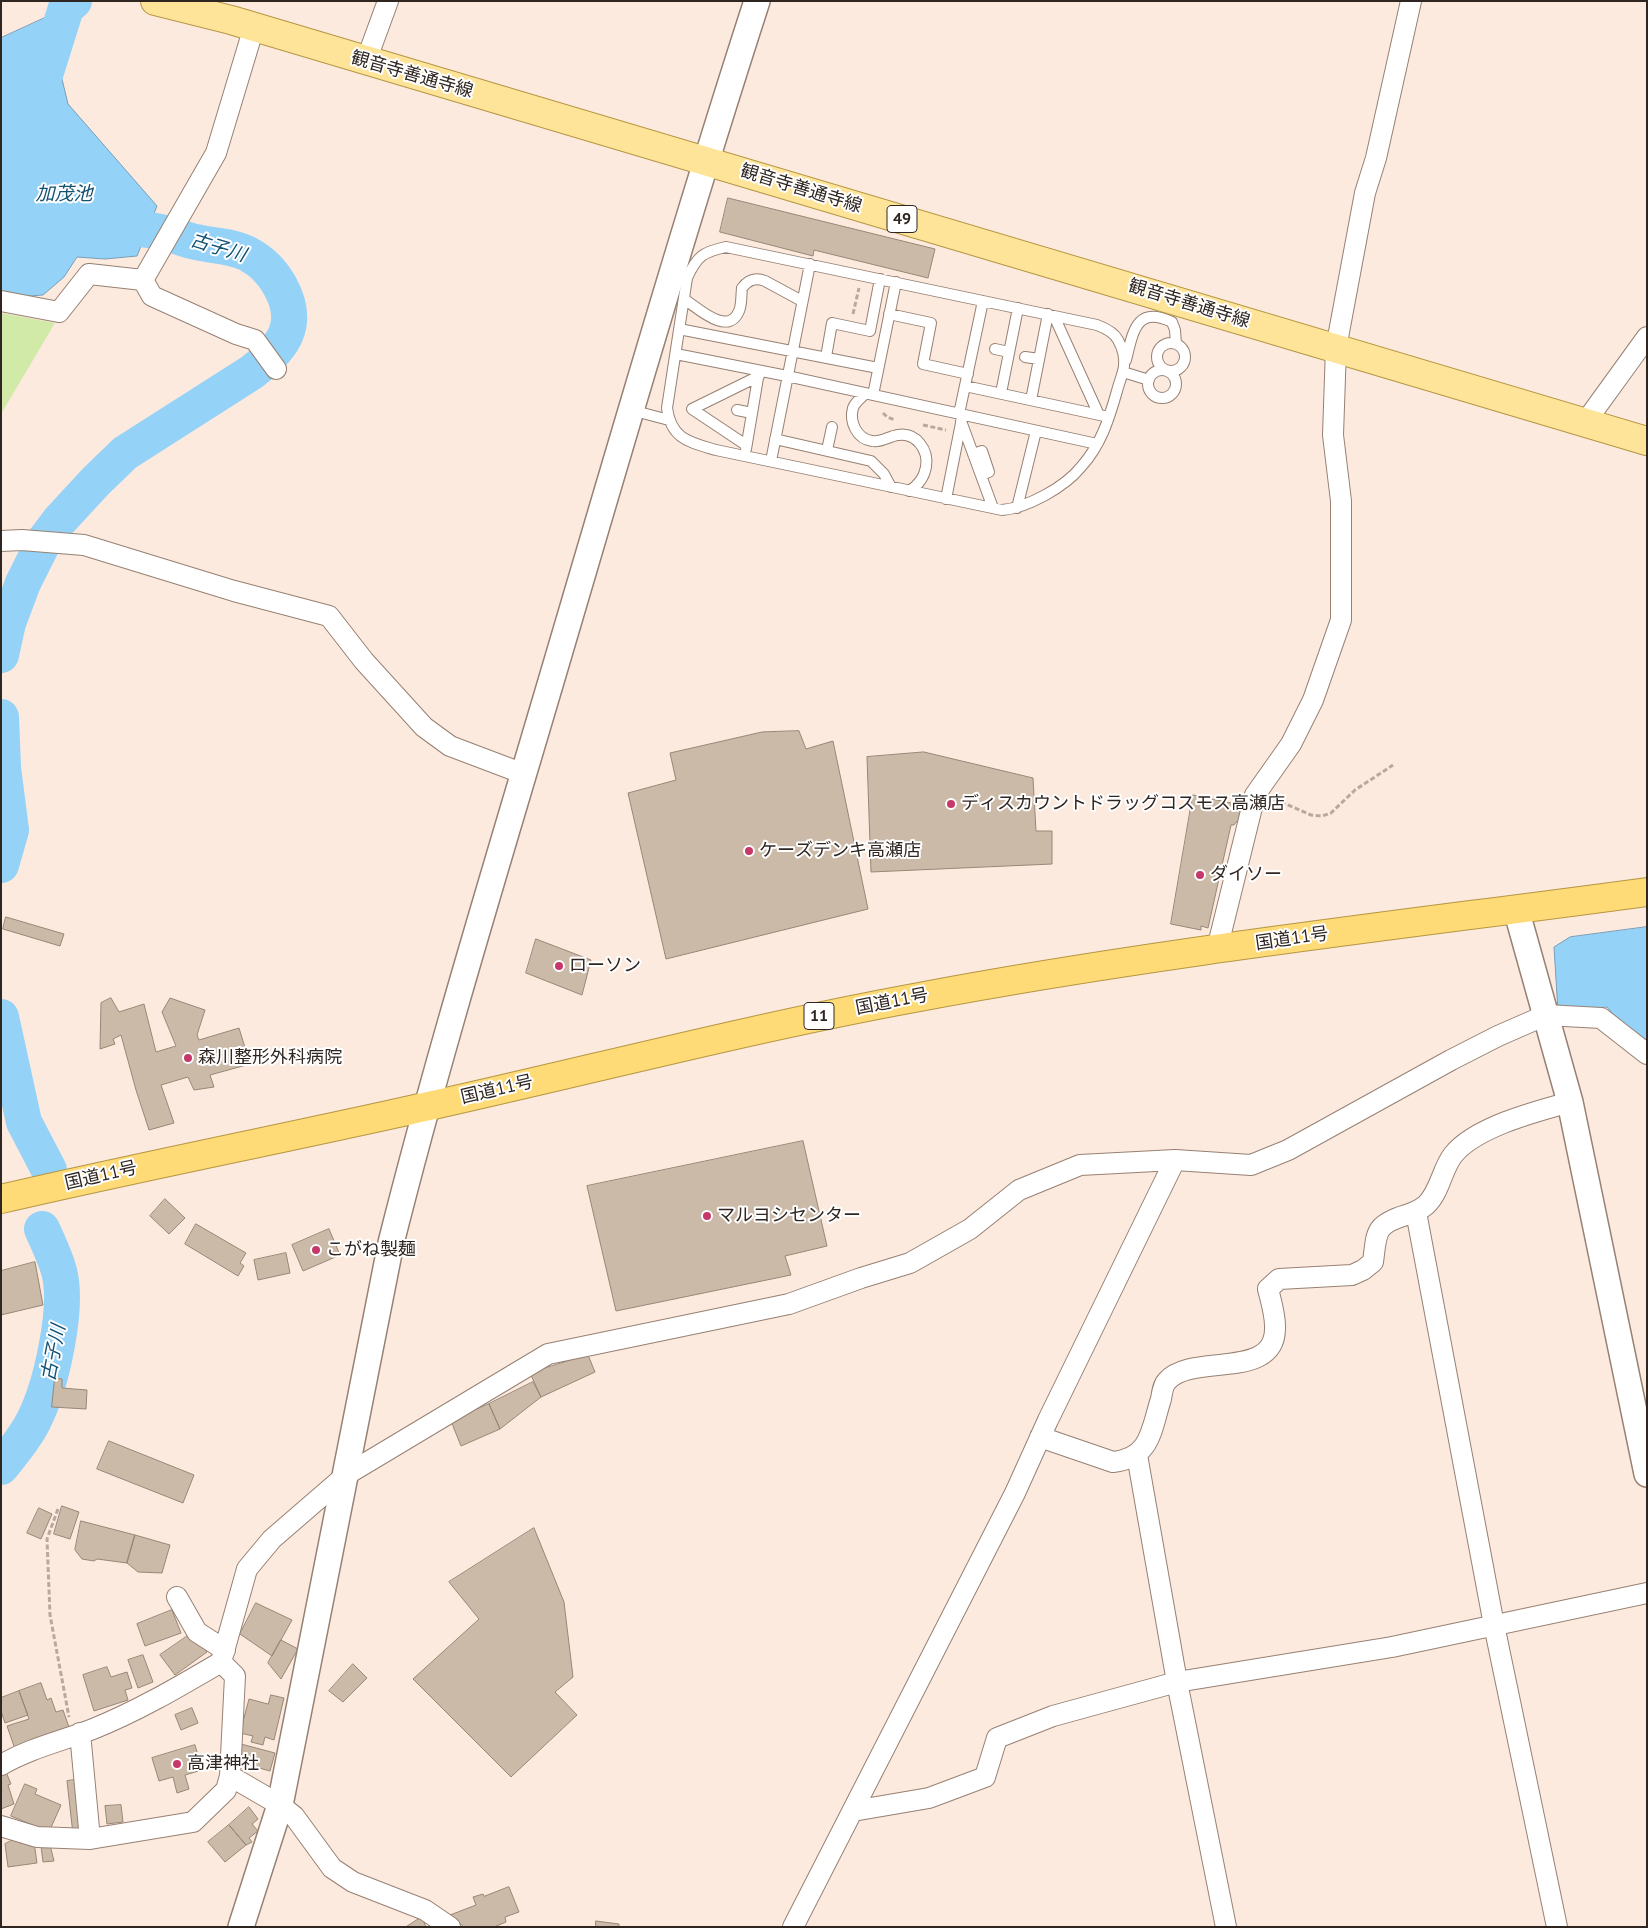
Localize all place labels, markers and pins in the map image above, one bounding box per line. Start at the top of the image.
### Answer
place label: ディスカウントドラッグコスモス高瀬店 [961,793,1285,815]
marker: ディスカウントドラッグコスモス高瀬店 [945,798,957,810]
place label: ケーズデンキ高瀬店 [759,840,921,862]
marker: ケーズデンキ高瀬店 [743,845,755,857]
place label: ダイソー [1210,864,1282,886]
marker: ダイソー [1194,869,1206,881]
place label: ローソン [569,955,641,977]
marker: ローソン [553,960,565,972]
place label: 森川整形外科病院 [198,1047,342,1069]
marker: 森川整形外科病院 [182,1052,194,1064]
place label: マルヨシセンター [717,1205,861,1227]
marker: マルヨシセンター [701,1210,713,1222]
place label: こがね製麺 [326,1239,416,1261]
marker: こがね製麺 [310,1244,322,1256]
place label: 高津神社 [187,1753,259,1775]
marker: 高津神社 [171,1758,183,1770]

